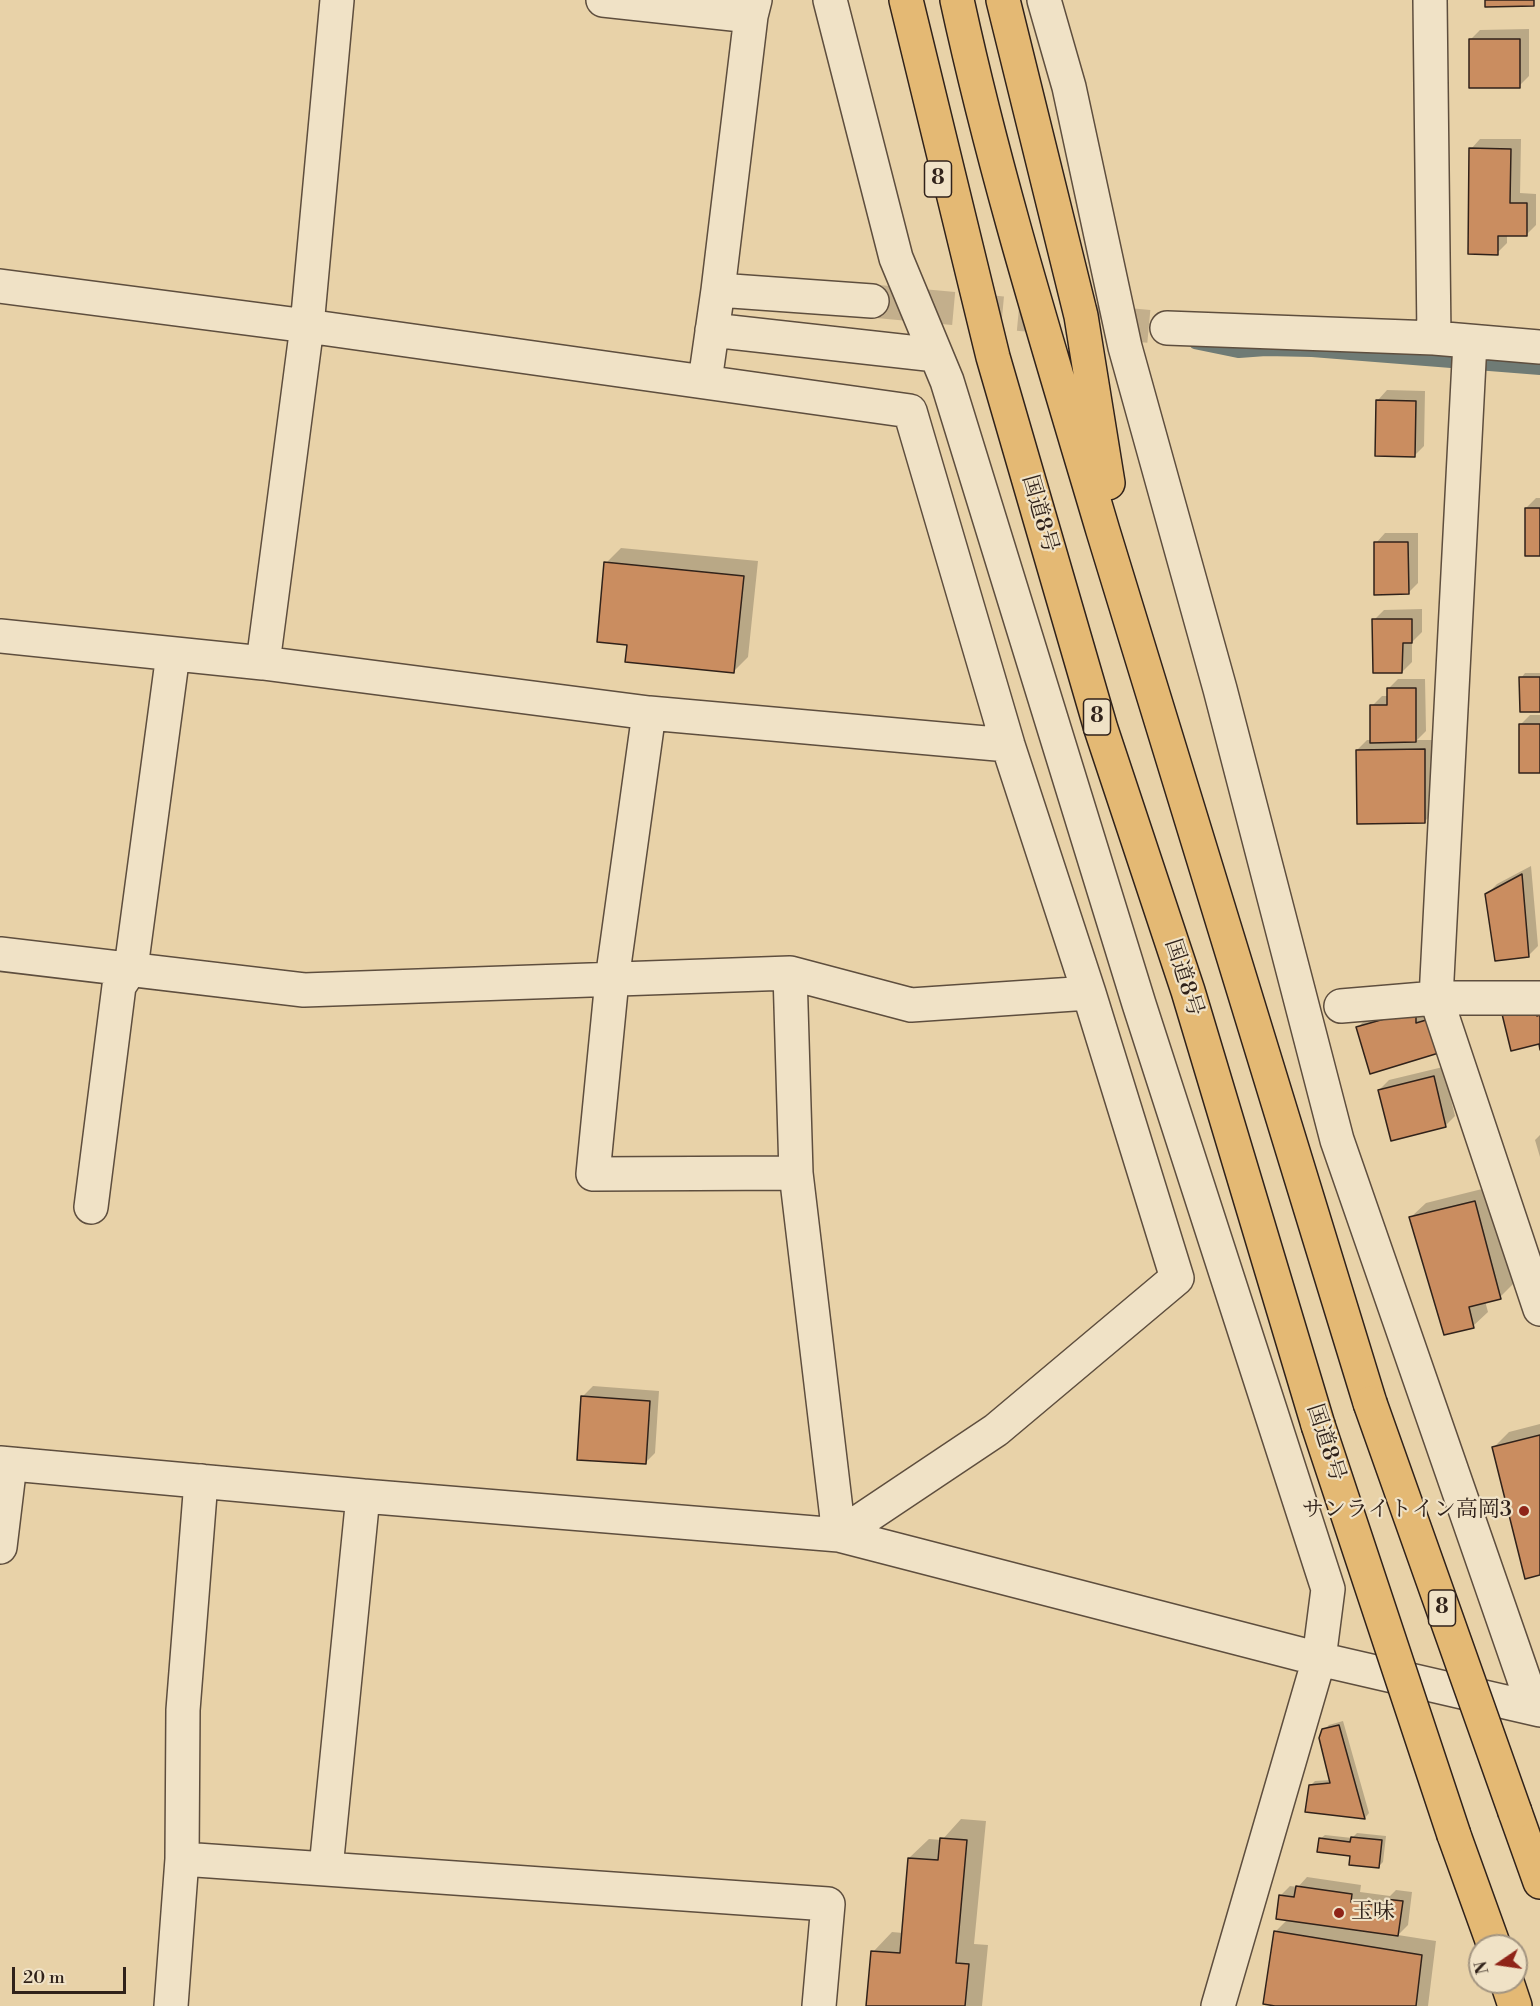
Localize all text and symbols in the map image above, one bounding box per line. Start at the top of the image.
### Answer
road number: 8 [924,161,952,197]
street label: 国道8号 [1015,472,1063,556]
road number: 8 [1084,699,1110,735]
street label: 国道8号 [1158,936,1208,1020]
street label: 国道8号 [1300,1401,1350,1485]
place label: サンライトイン高岡3 [1302,1498,1512,1524]
marker: サンライトイン高岡3 [1517,1504,1531,1518]
road number: 8 [1428,1590,1456,1626]
place label: 玉味 [1351,1900,1395,1926]
marker: 玉味 [1332,1906,1346,1920]
north arrow [1468,1934,1528,1994]
scale bar [15,1955,129,1993]
text: N [1471,1959,1494,1976]
text: 20 m [23,1966,65,1989]

